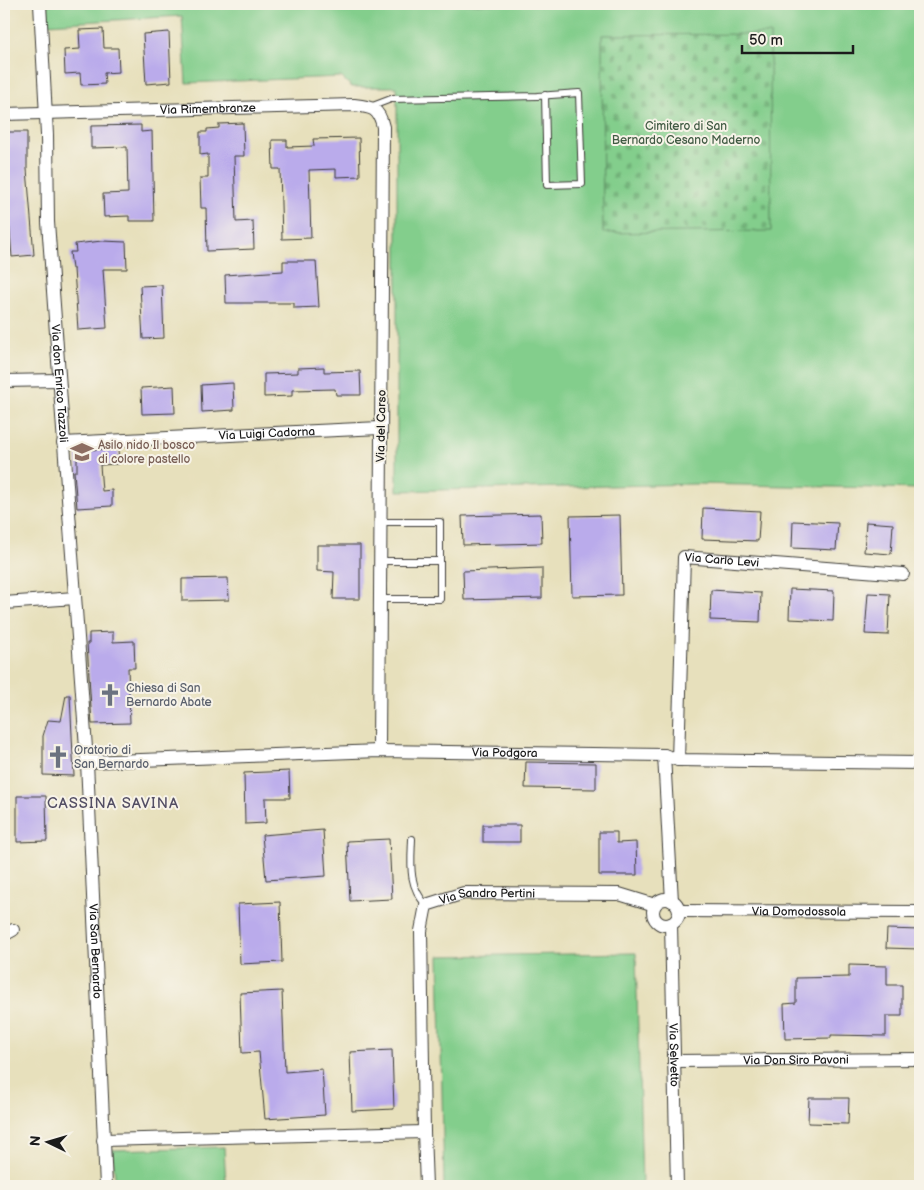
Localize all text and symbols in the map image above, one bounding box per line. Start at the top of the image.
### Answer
scale bar [742,22,853,54]
text: 50 m [749,31,783,50]
street label: Via Rimembranze [160,101,256,118]
park label: Cimitero di San Bernardo Cesano Maderno [612,119,760,148]
street label: Via don Enrico Tazzoli [47,324,71,443]
street label: Via del Carso [373,389,390,462]
street label: Via Luigi Cadorna [218,424,316,444]
place label: Asilo nido Il bosco di colore pastello [98,438,195,467]
school or university icon: Asilo nido Il bosco di colore pastello [69,439,95,465]
street label: Via Carlo Levi [684,550,760,571]
place label: Chiesa di San Bernardo Abate [126,681,212,710]
church icon: Chiesa di San Bernardo Abate [97,682,123,708]
place label: Oratorio di San Bernardo [74,743,149,772]
church icon: Oratorio di San Bernardo [45,744,71,770]
street label: Via Podgora [472,745,538,761]
district label: CASSINA SAVINA [47,794,179,813]
street label: Via Sandro Pertini [437,886,535,908]
street label: Via San Bernardo [85,903,105,999]
street label: Via Domodossola [752,904,846,920]
street label: Via Selvetto [665,1023,682,1087]
street label: Via Don Siro Pavoni [743,1053,849,1068]
north arrow [22,1118,72,1168]
text: N [27,1135,44,1147]

